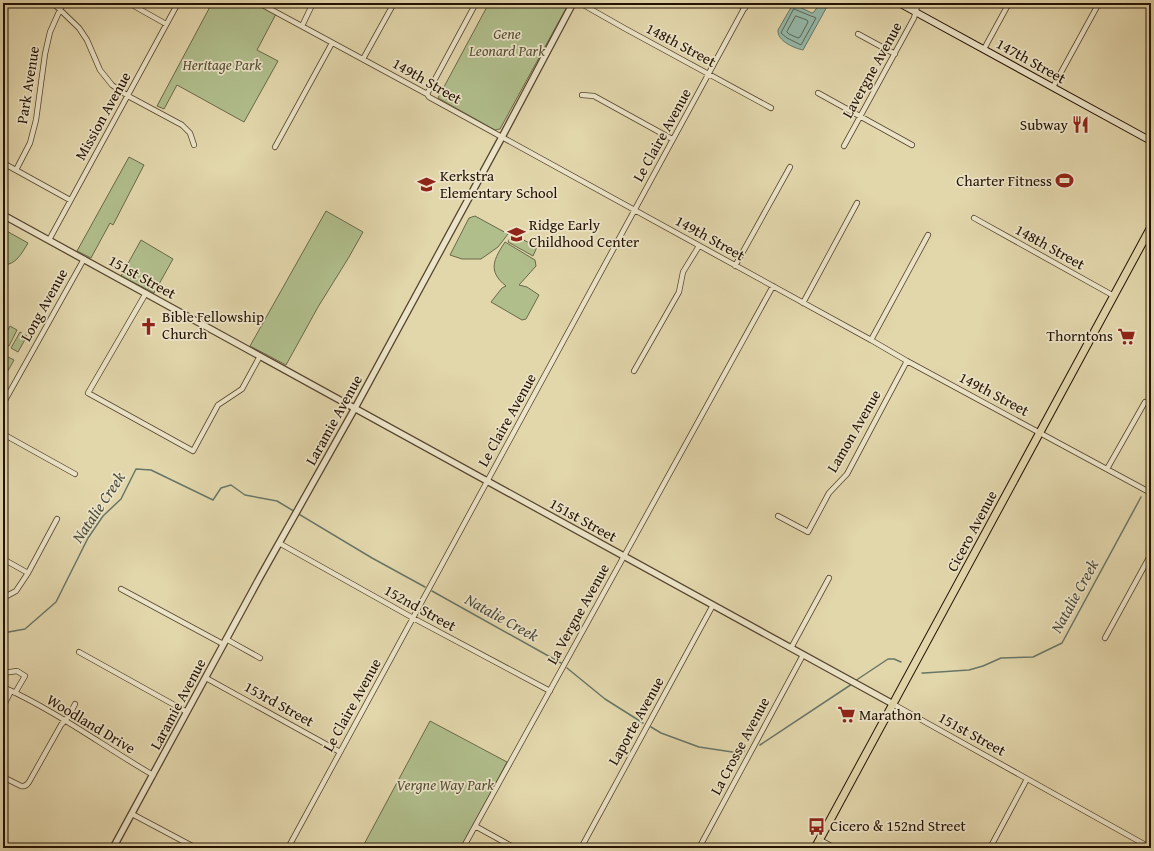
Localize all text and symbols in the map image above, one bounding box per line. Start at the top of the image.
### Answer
street label: 148th Street [642,17,721,72]
street label: Lavergne Avenue [836,18,907,122]
park label: Gene Leonard Park [468,23,545,61]
street label: 147th Street [993,33,1070,89]
street label: Park Avenue [11,45,44,125]
street label: 149th Street [389,52,466,109]
park label: Heritage Park [182,54,262,75]
street label: Mission Avenue [70,68,136,164]
street label: Le Claire Avenue [627,84,696,185]
place label: Subway [1020,114,1069,135]
restaurant icon: Subway [1071,115,1091,135]
place label: Kerkstra Elementary School [440,165,558,203]
place label: Charter Fitness [956,170,1052,191]
sports icon: Charter Fitness [1055,171,1075,191]
school or university icon: Kerkstra Elementary School [417,175,437,195]
street label: 149th Street [672,210,749,266]
place label: Ridge Early Childhood Center [529,214,639,252]
street label: 148th Street [1012,219,1089,275]
school or university icon: Ridge Early Childhood Center [506,224,526,244]
street label: 151st Street [105,249,180,304]
street label: Long Avenue [15,265,72,345]
place label: Bible Fellowship Church [162,306,264,344]
church icon: Bible Fellowship Church [139,316,159,336]
place label: Thorntons [1047,325,1113,346]
supermarket icon: Thorntons [1116,326,1136,346]
street label: 149th Street [955,366,1034,421]
street label: Le Claire Avenue [472,369,541,470]
street label: Laramie Avenue [300,371,367,469]
street label: Lamon Avenue [821,386,886,476]
water label: Natalie Creek [65,466,131,548]
street label: Cicero Avenue [941,487,1002,575]
street label: 151st Street [546,492,621,547]
water label: Natalie Creek [1043,554,1104,638]
street label: La Vergne Avenue [541,560,614,668]
street label: 152nd Street [380,579,461,636]
water label: Natalie Creek [460,586,544,647]
street label: Laramie Avenue [145,654,210,753]
street label: Le Claire Avenue [317,654,386,755]
street label: Laporte Avenue [603,673,669,769]
street label: 153rd Street [240,676,319,732]
street label: Woodland Drive [43,689,140,758]
street label: La Crosse Avenue [705,693,774,798]
place label: Marathon [859,704,922,725]
supermarket icon: Marathon [836,705,856,725]
street label: 151st Street [935,706,1010,761]
park label: Vergne Way Park [396,774,494,795]
place label: Cicero & 152nd Street [830,815,966,836]
bus stop icon: Cicero & 152nd Street [807,816,827,836]

